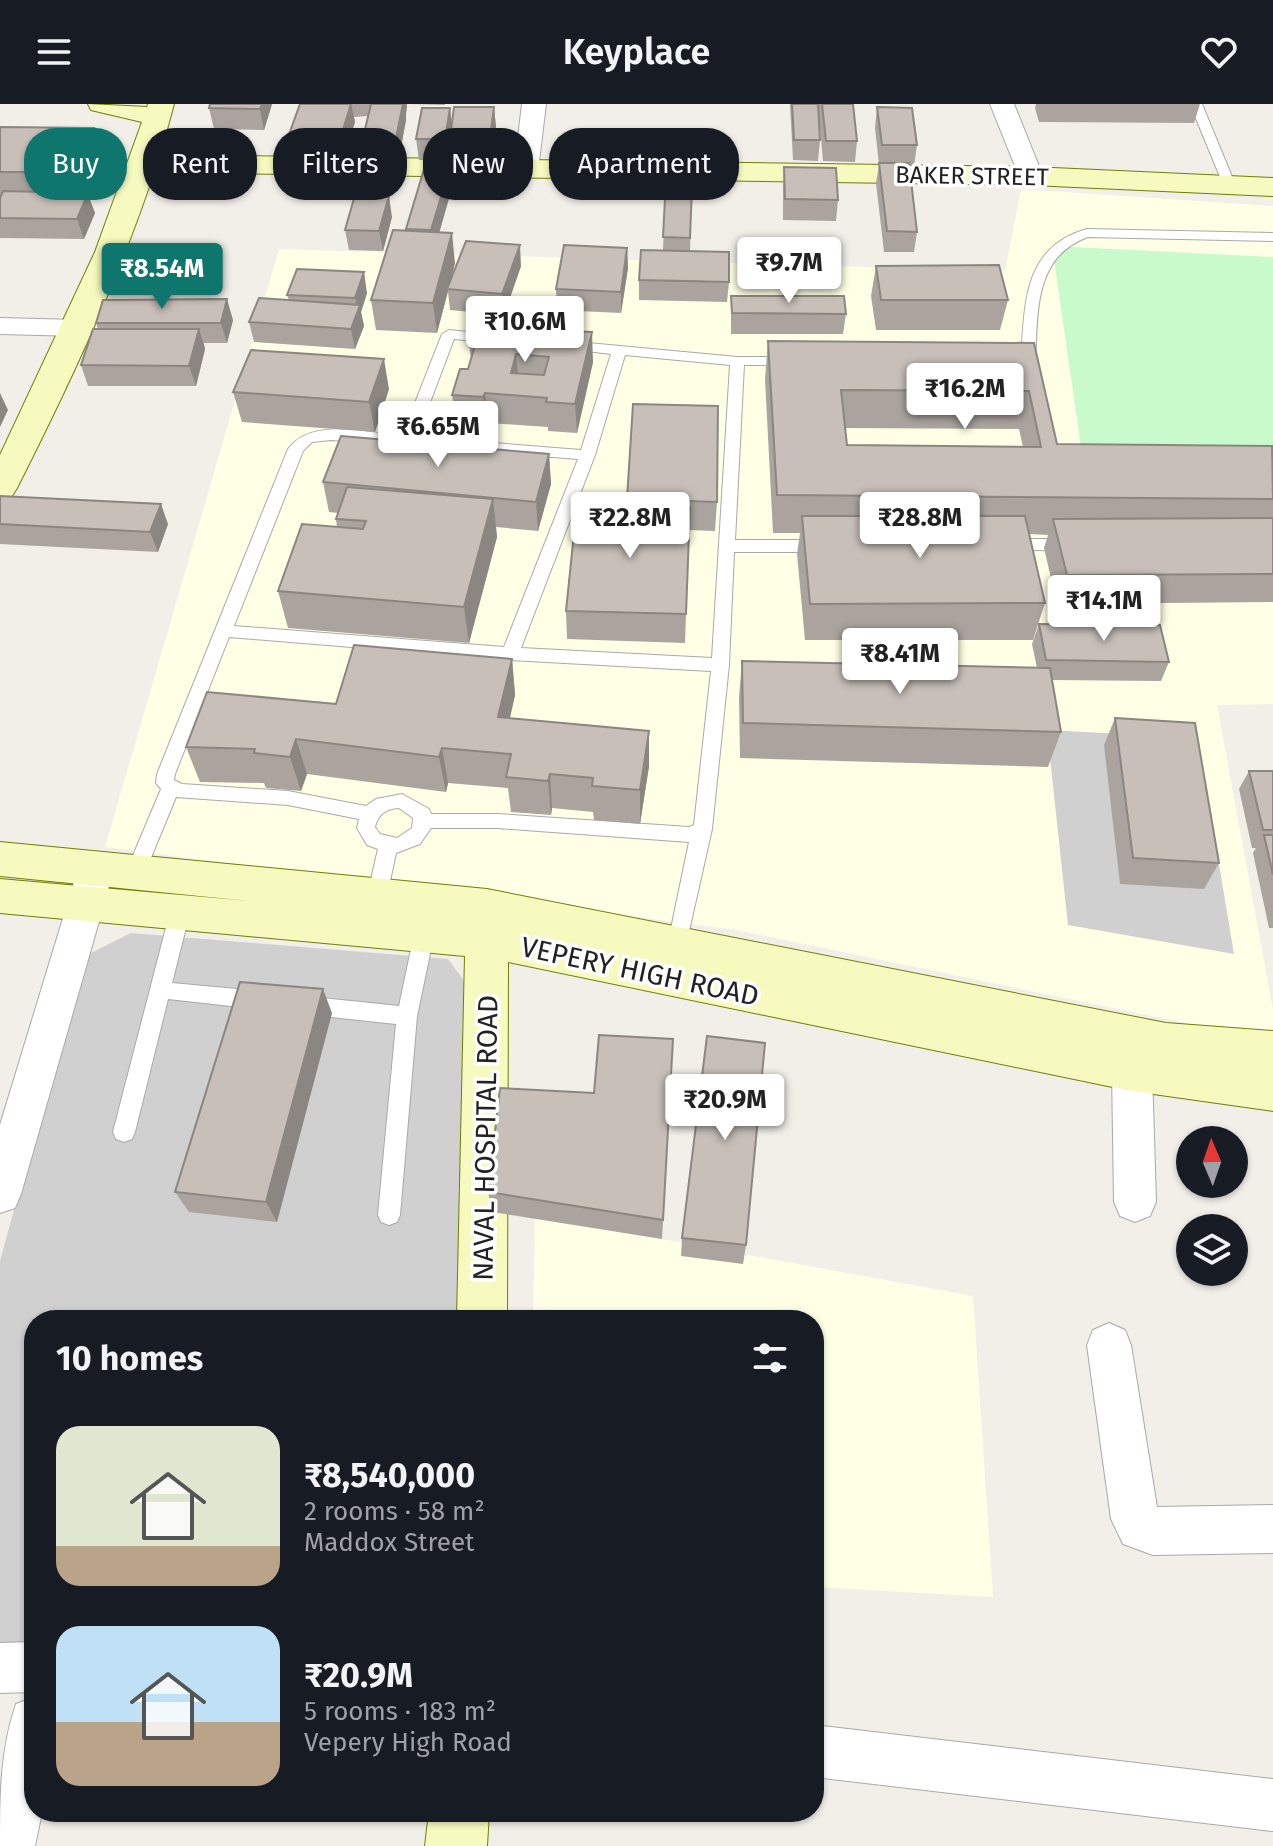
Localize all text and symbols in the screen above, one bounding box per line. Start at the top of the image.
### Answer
icon: menu [32,30,76,74]
text: Keyplace [563,30,710,74]
icon: heart [1197,30,1241,74]
chip: Buy [24,128,127,200]
chip: Rent [143,128,257,200]
chip: Filters [273,128,407,200]
chip: New [423,128,533,200]
chip: Apartment [549,128,739,200]
street label: BAKER STREET [895,161,1050,191]
pin: ₹9.7M [733,237,845,305]
pin: ₹8.54M [97,243,227,311]
text: ₹9.7M [755,247,823,278]
text: ₹8.54M [120,253,204,284]
pin: ₹10.6M [460,296,590,364]
text: ₹10.6M [484,306,566,337]
pin: ₹16.2M [900,363,1030,431]
text: ₹16.2M [925,373,1005,404]
pin: ₹6.65M [373,401,503,469]
text: ₹6.65M [396,411,480,442]
pin: ₹22.8M [565,492,695,560]
pin: ₹28.8M [855,492,985,560]
text: ₹22.8M [589,502,671,533]
text: ₹28.8M [878,502,962,533]
pin: ₹14.1M [1039,575,1169,643]
text: ₹14.1M [1066,585,1143,616]
pin: ₹8.41M [835,628,965,696]
text: ₹8.41M [860,638,940,669]
street label: VEPERY HIGH ROAD [518,930,762,1013]
street label: NAVAL HOSPITAL ROAD [467,995,504,1281]
pin: ₹20.9M [660,1074,790,1142]
text: ₹20.9M [683,1084,767,1115]
north arrow [1176,1126,1248,1198]
map controls [1176,1126,1248,1286]
button: layers [1176,1214,1248,1286]
icon: filters [748,1336,792,1380]
text: 10 homes [56,1338,203,1379]
text: ₹8,540,000 [304,1455,475,1496]
icon: home [120,1458,216,1554]
text: 2 rooms · 58 m² [304,1496,485,1527]
text: Maddox Street [304,1527,474,1558]
text: ₹20.9M [304,1655,413,1696]
icon: home [120,1658,216,1754]
text: 5 rooms · 183 m² [304,1696,496,1727]
text: Vepery High Road [304,1727,512,1758]

